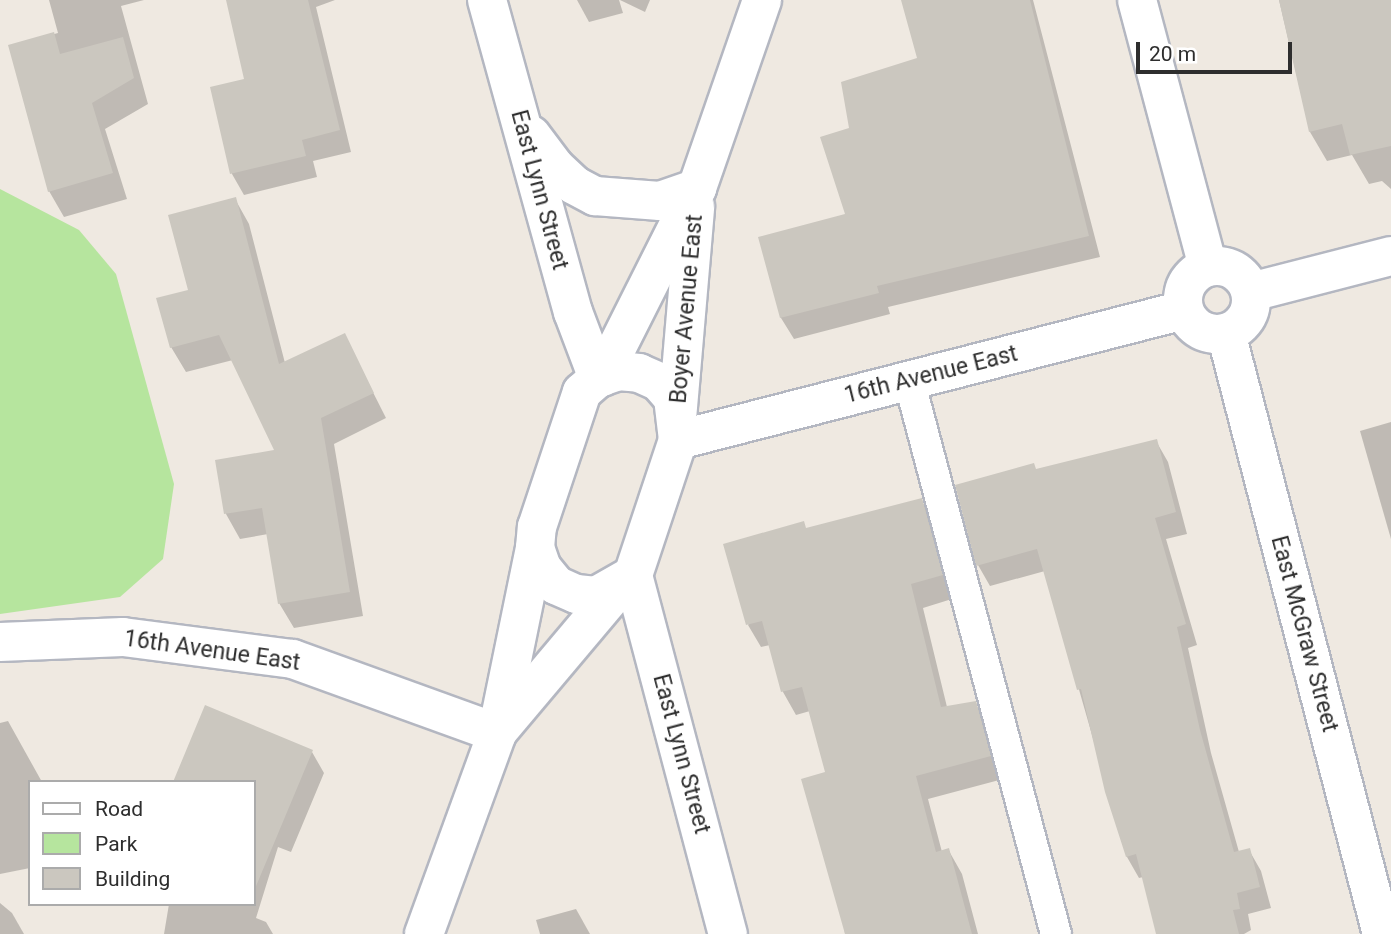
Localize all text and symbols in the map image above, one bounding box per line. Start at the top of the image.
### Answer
scale bar [1139,28,1295,72]
text: 20 m [1149,42,1196,66]
street label: East Lynn Street [504,107,574,273]
street label: Boyer Avenue East [665,213,709,405]
street label: 16th Avenue East [841,340,1021,410]
street label: East McGraw Street [1265,533,1343,735]
street label: 16th Avenue East [122,625,302,677]
street label: East Lynn Street [646,671,716,837]
legend [28,780,256,906]
text: Road [95,797,143,821]
text: Park [95,832,137,856]
text: Building [95,867,170,891]

